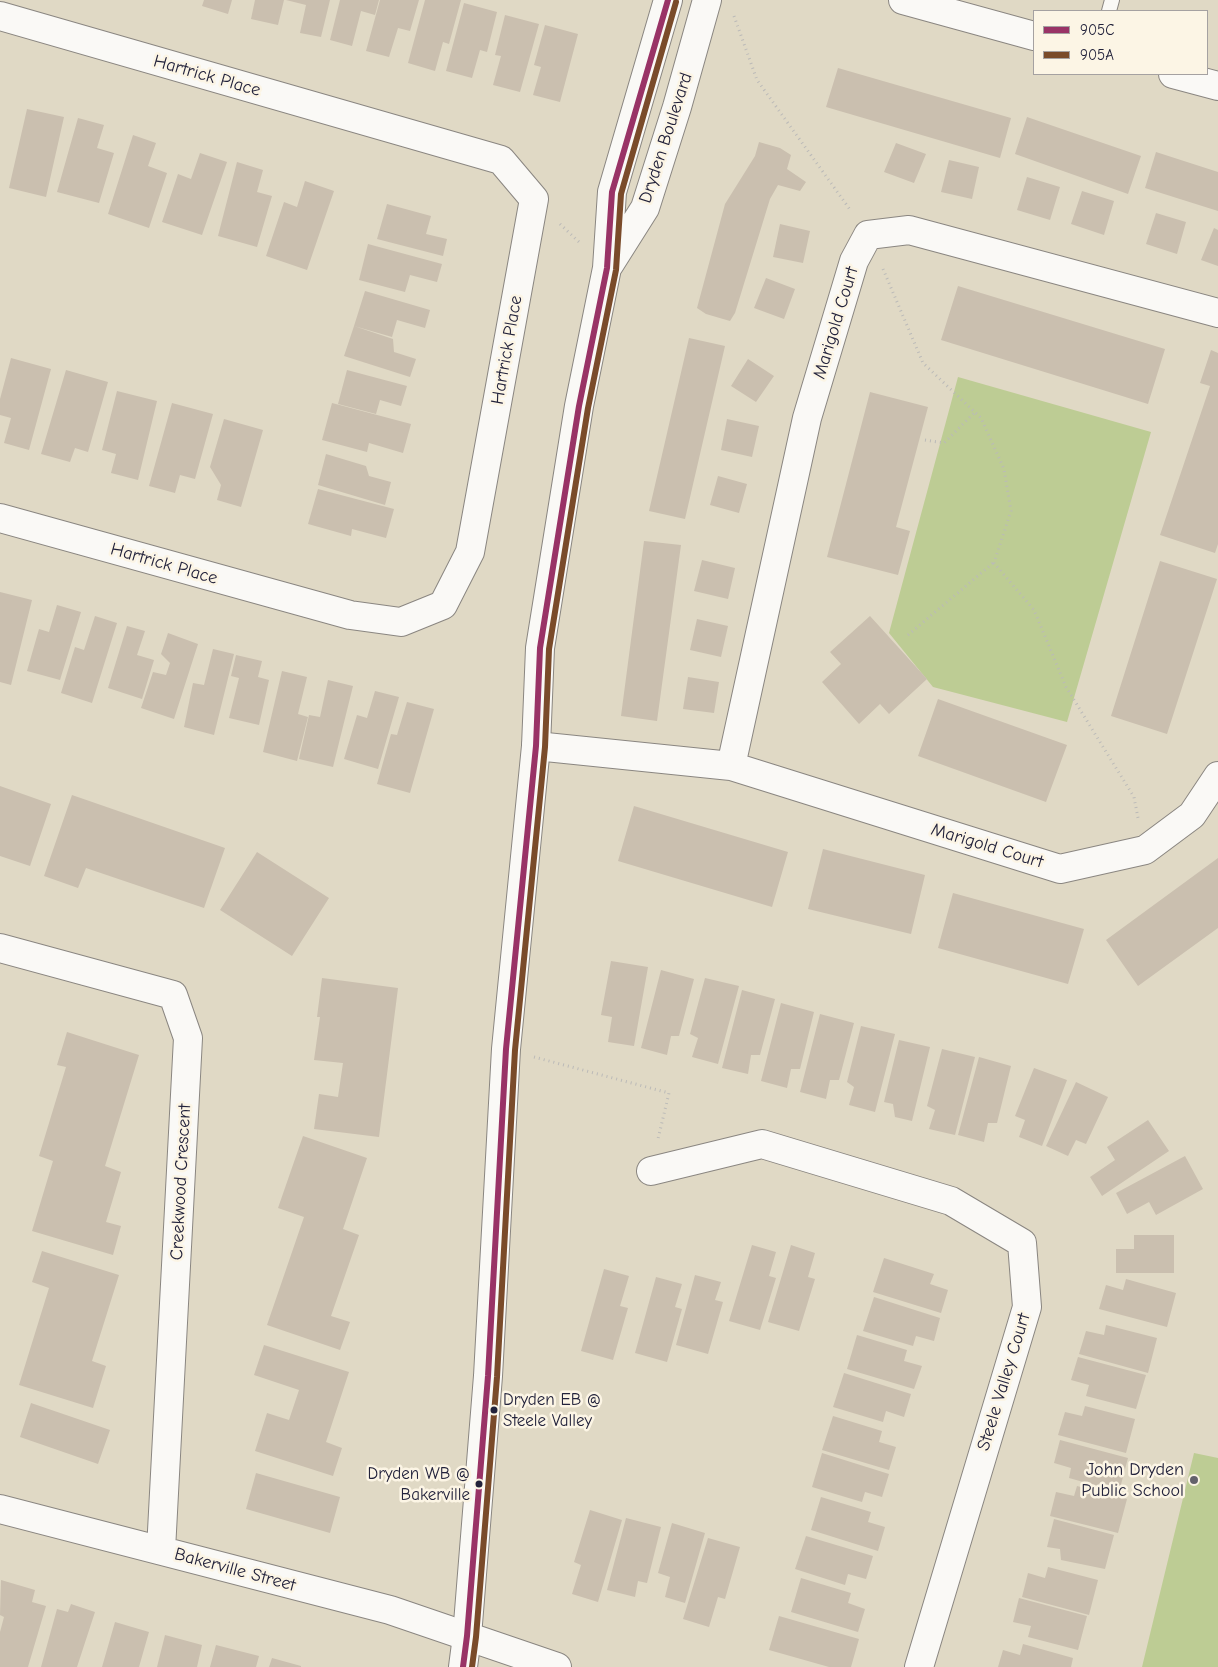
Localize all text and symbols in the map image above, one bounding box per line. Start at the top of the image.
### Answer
legend [1033,10,1208,75]
text: 905C [1080,21,1114,39]
text: 905A [1080,46,1114,64]
street label: Hartrick Place [151,50,263,102]
street label: Dryden Boulevard [635,70,697,206]
street label: Marigold Court [809,264,863,382]
street label: Hartrick Place [487,294,527,406]
street label: Hartrick Place [108,538,220,590]
street label: Marigold Court [928,819,1046,873]
street label: Creekwood Crescent [166,1103,196,1261]
street label: Steele Valley Court [973,1311,1035,1453]
place label: Dryden EB @ Steele Valley [503,1390,601,1430]
marker: Dryden EB @ Steele Valley [489,1405,499,1415]
place label: John Dryden Public School [1081,1459,1184,1502]
place label: Dryden WB @ Bakerville [368,1464,470,1504]
marker: John Dryden Public School [1188,1474,1200,1486]
marker: Dryden WB @ Bakerville [474,1479,484,1489]
street label: Bakerville Street [172,1543,298,1597]

